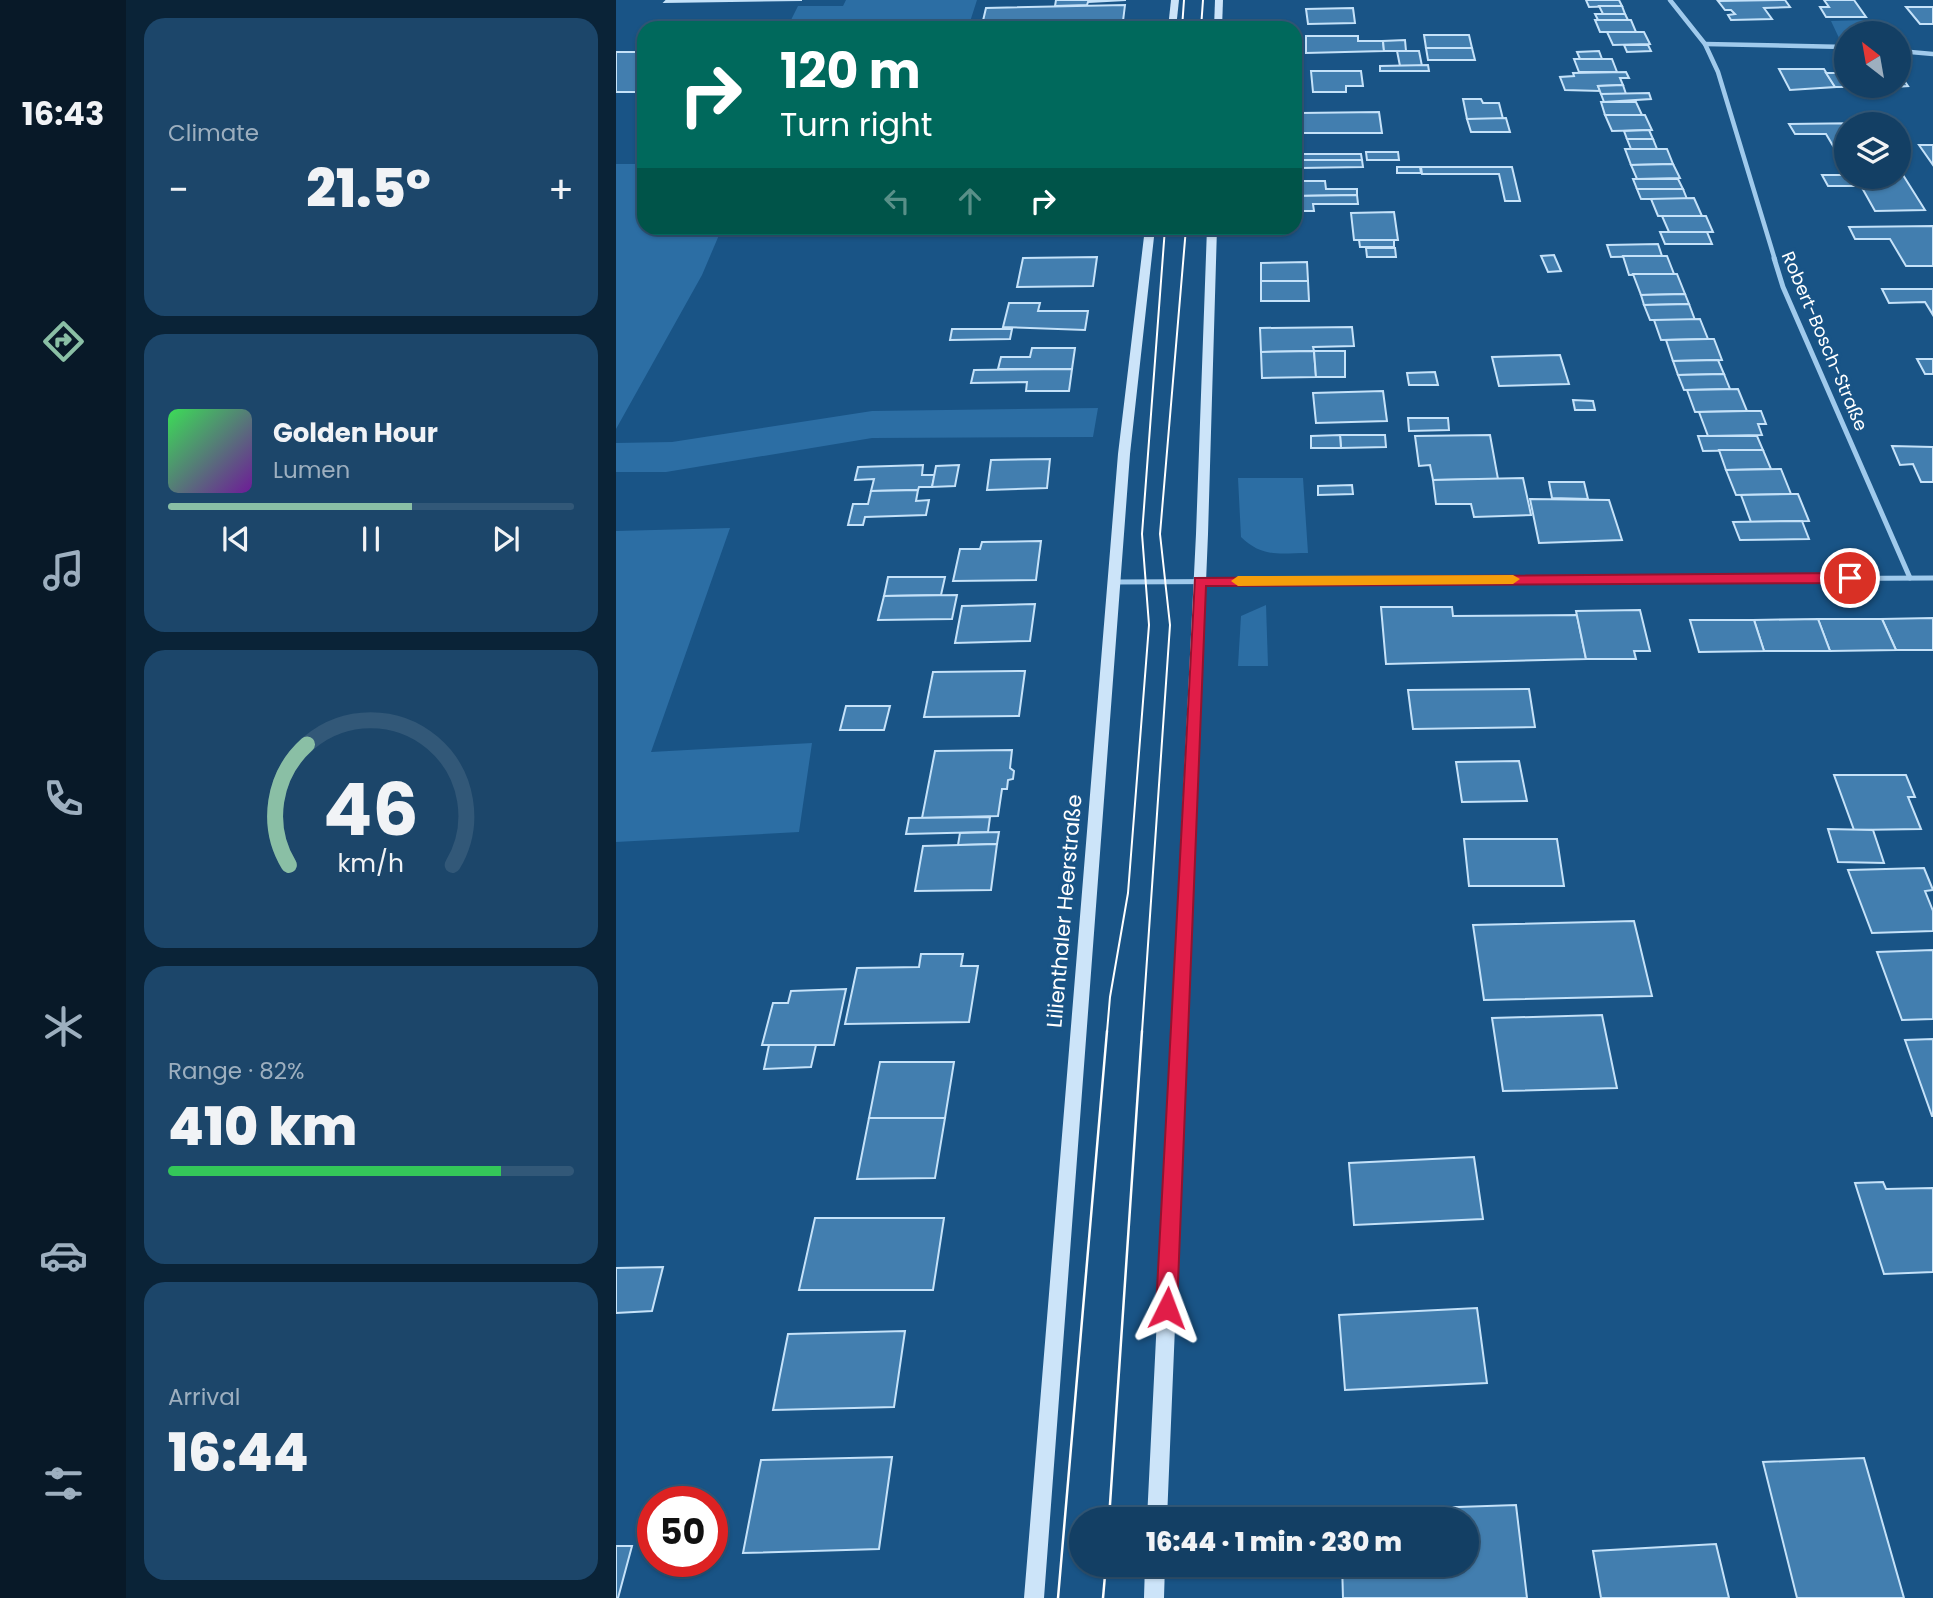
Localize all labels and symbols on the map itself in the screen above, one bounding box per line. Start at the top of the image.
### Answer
north arrow [1834,21,1911,98]
street label: Robert-Bosch-Straße [1776,247,1874,435]
pin [1820,548,1880,608]
street label: Lilienthaler Heerstraße [1039,793,1089,1029]
position arrow [1130,1271,1204,1345]
speed limit sign: 50 [637,1486,728,1577]

